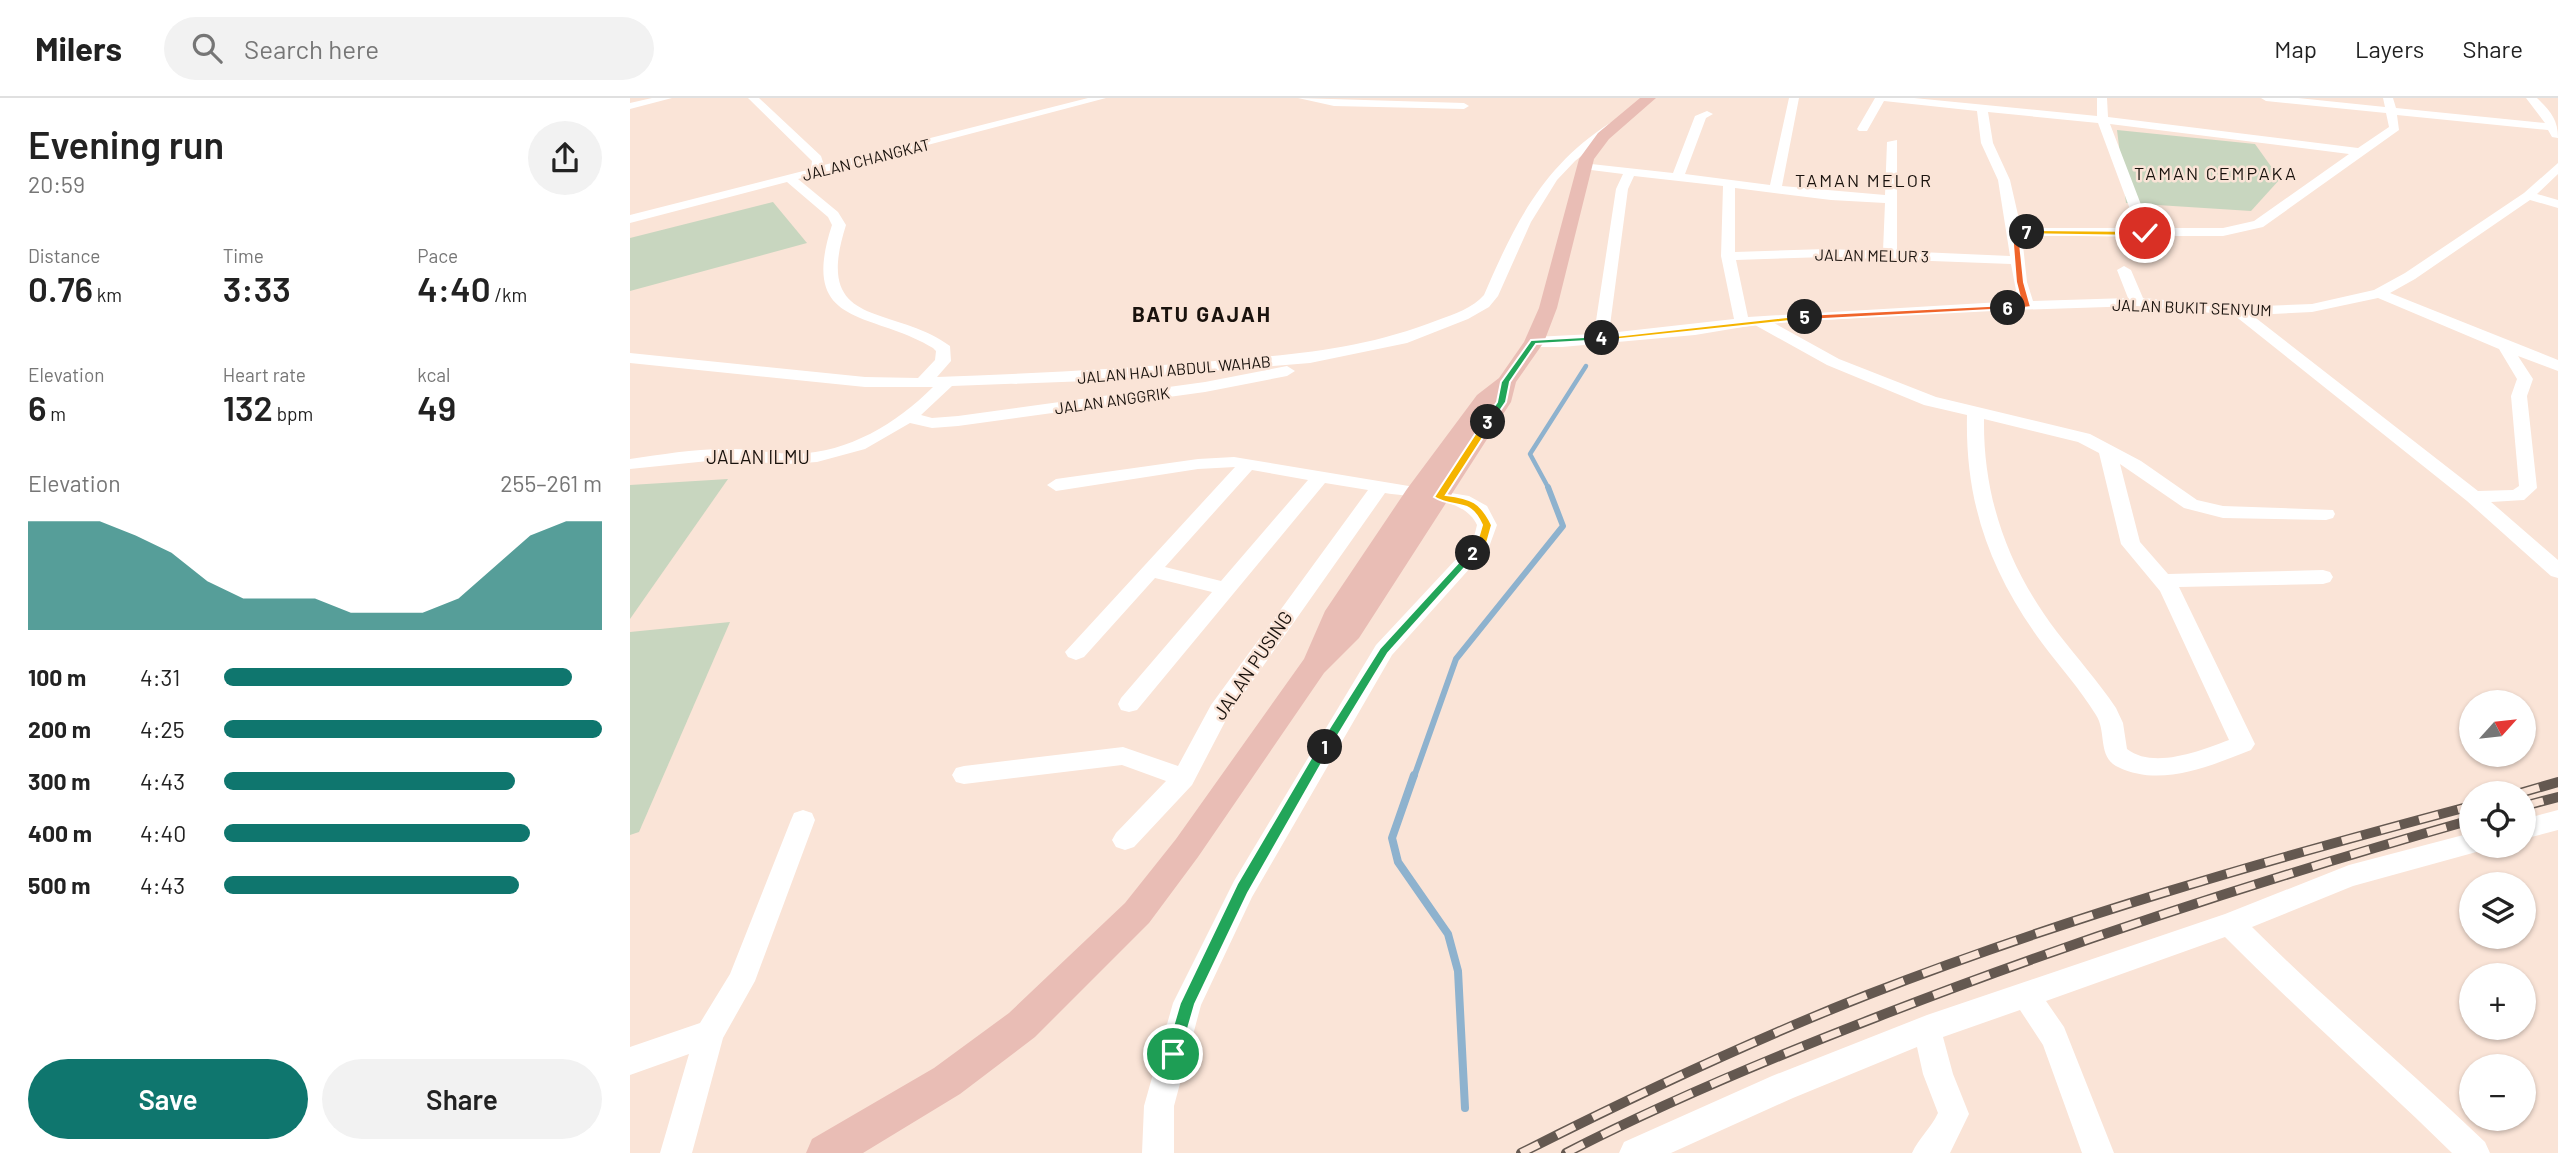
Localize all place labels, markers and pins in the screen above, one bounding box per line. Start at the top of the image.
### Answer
pin [2115,203,2175,263]
pin: 7 [2010,214,2044,250]
pin: 6 [1990,290,2026,326]
pin: 5 [1788,300,1822,334]
pin: 4 [1584,320,1620,356]
pin: 3 [1470,404,1506,440]
pin: 2 [1456,536,1490,570]
pin: 1 [1308,730,1342,764]
pin [1143,1024,1203,1084]

